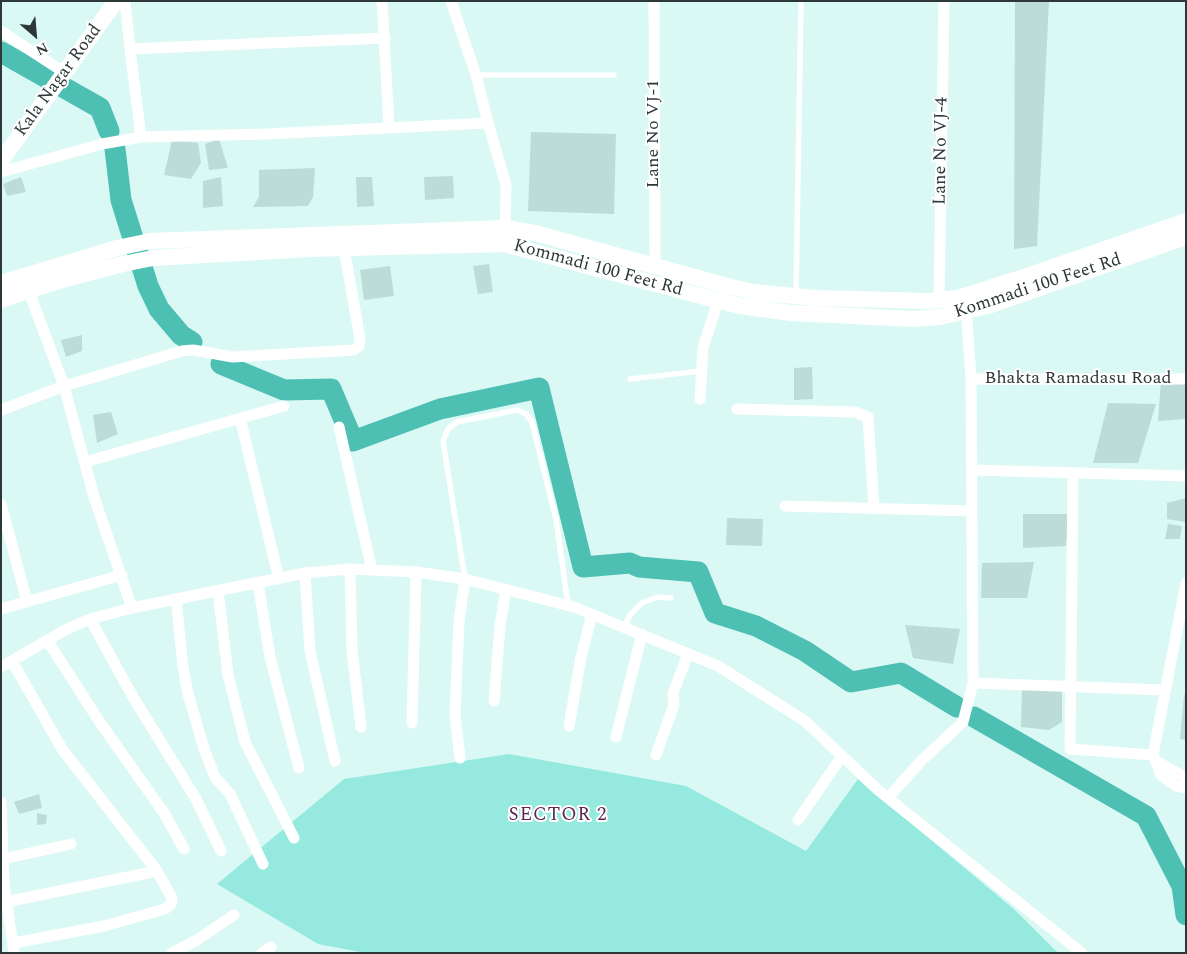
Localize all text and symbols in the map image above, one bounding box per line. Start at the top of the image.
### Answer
north arrow [10,10,60,60]
street label: Kala Nagar Road [11,21,107,141]
street label: Lane No VJ-1 [643,80,665,188]
street label: Lane No VJ-4 [930,97,954,205]
street label: Kommadi 100 Feet Rd [511,236,685,302]
street label: Kommadi 100 Feet Rd [952,250,1124,324]
street label: Bhakta Ramadasu Road [984,368,1172,390]
district label: SECTOR 2 [508,805,608,827]

